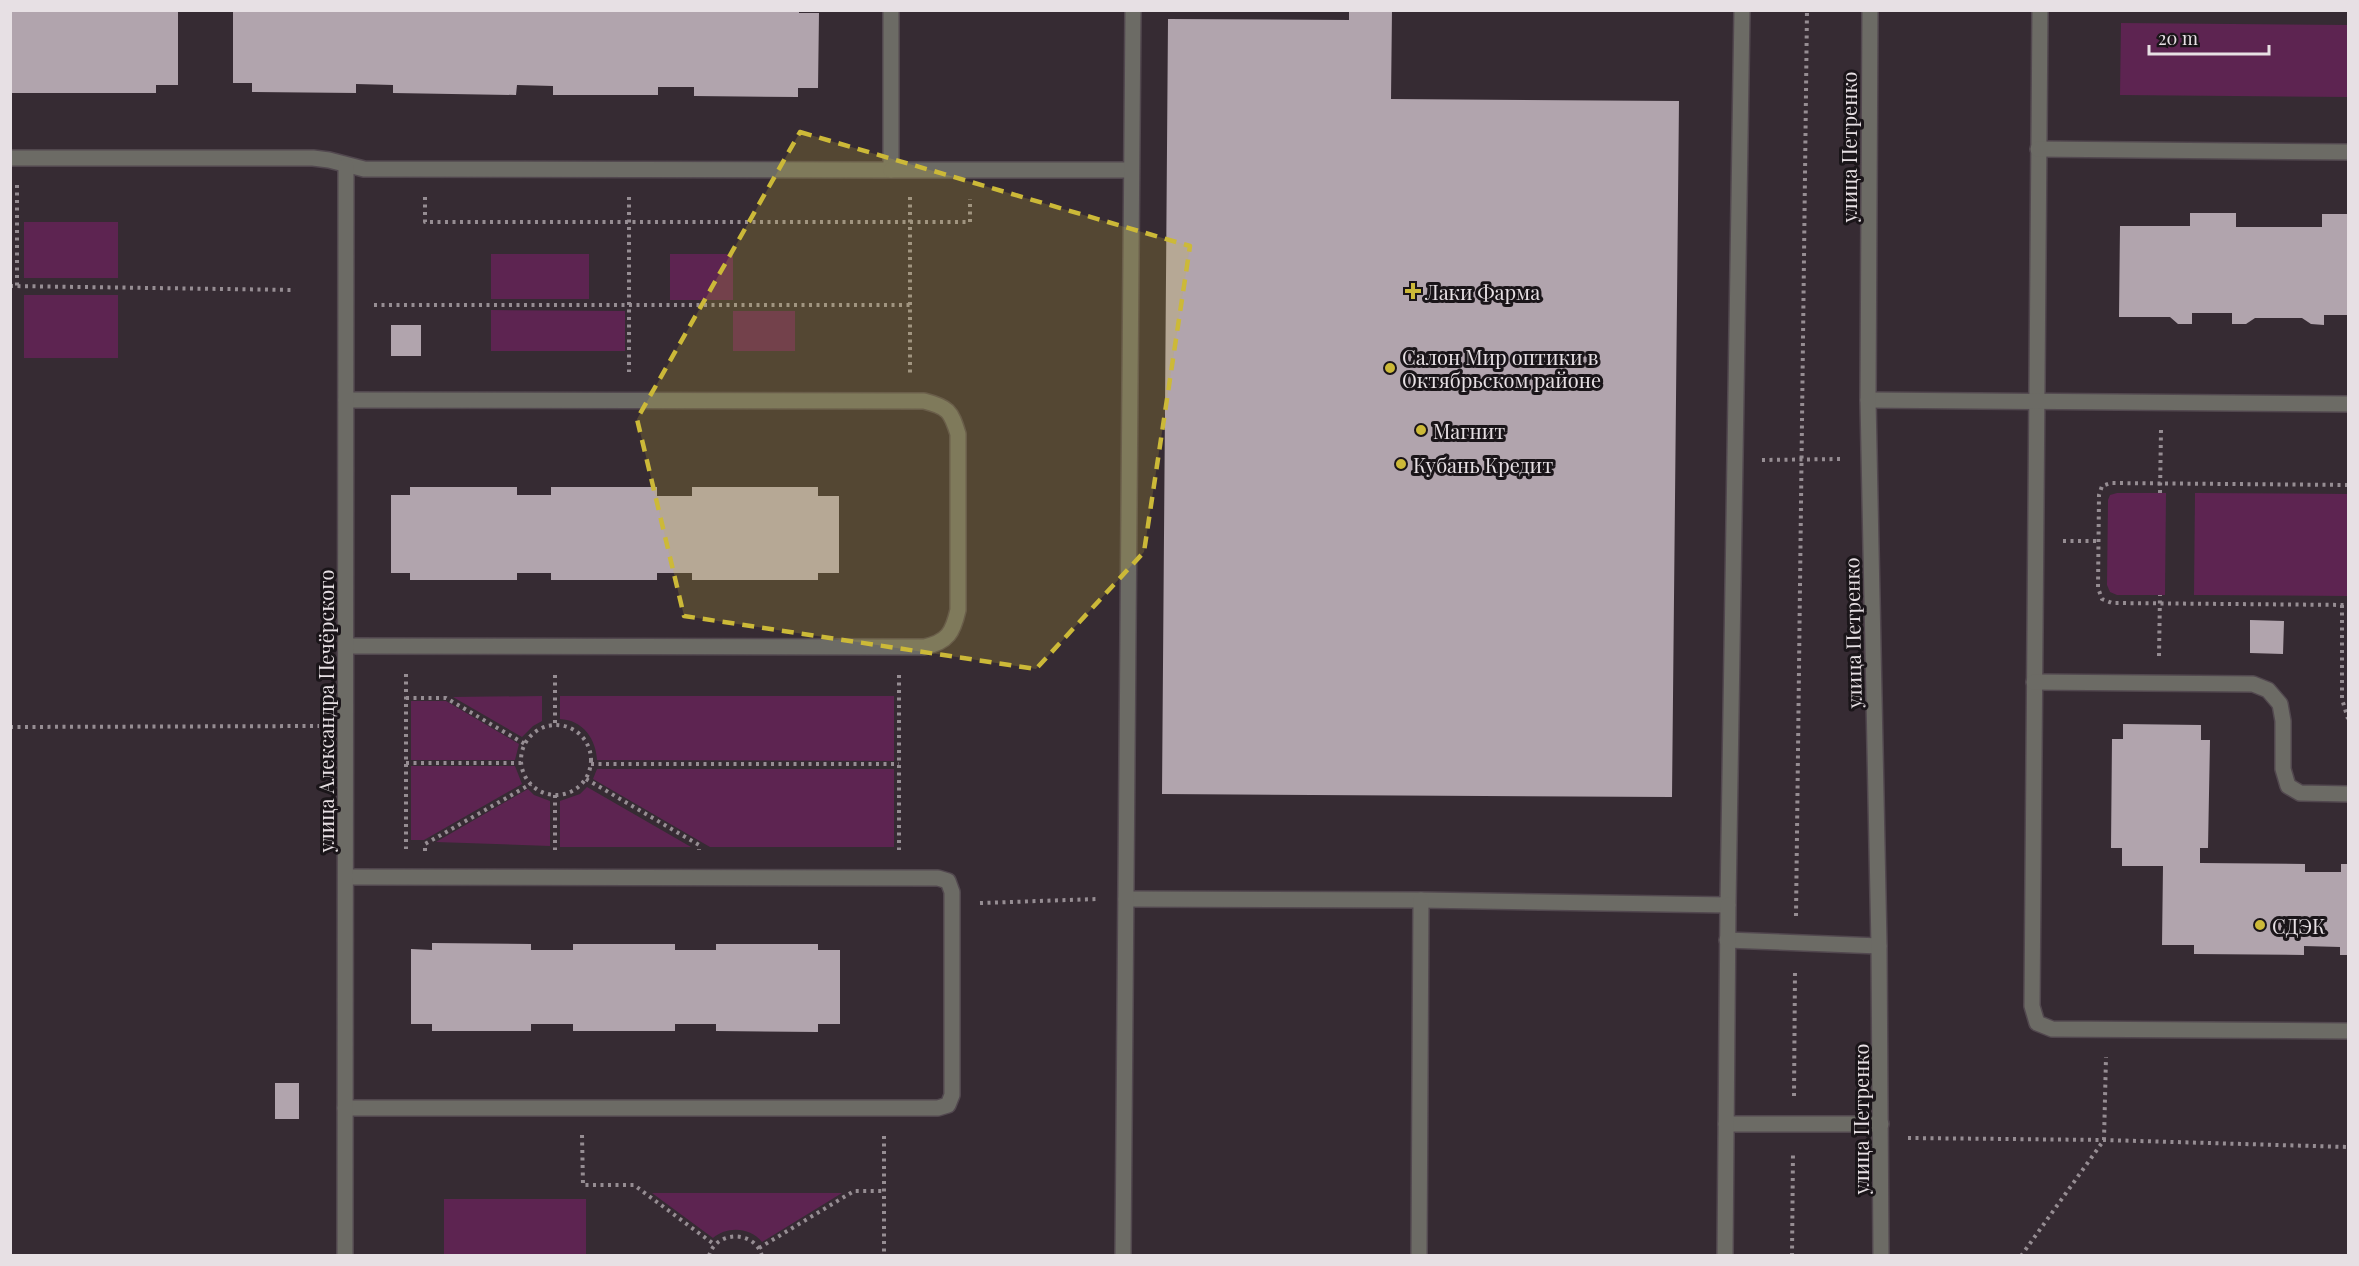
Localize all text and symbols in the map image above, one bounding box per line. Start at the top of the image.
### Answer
scale bar [2149,18,2269,56]
text: 20 m [2158,26,2198,50]
street label: улица Петренко [1835,71,1862,224]
place label: Лаки Фарма [1424,278,1540,305]
marker: Лаки Фарма [1406,284,1420,298]
place label: Салон Мир оптики в Октябрьском районе [1402,343,1601,393]
marker: Салон Мир оптики в Октябрьском районе [1383,361,1397,375]
place label: Магнит [1433,417,1505,444]
marker: Магнит [1414,423,1428,437]
place label: Кубань Кредит [1413,451,1553,478]
marker: Кубань Кредит [1394,457,1408,471]
street label: улица Петренко [1837,557,1867,710]
street label: улица Александра Печёрского [312,569,339,853]
place label: СДЭК [2272,912,2326,939]
marker: СДЭК [2253,918,2267,932]
street label: улица Петренко [1847,1043,1874,1196]

